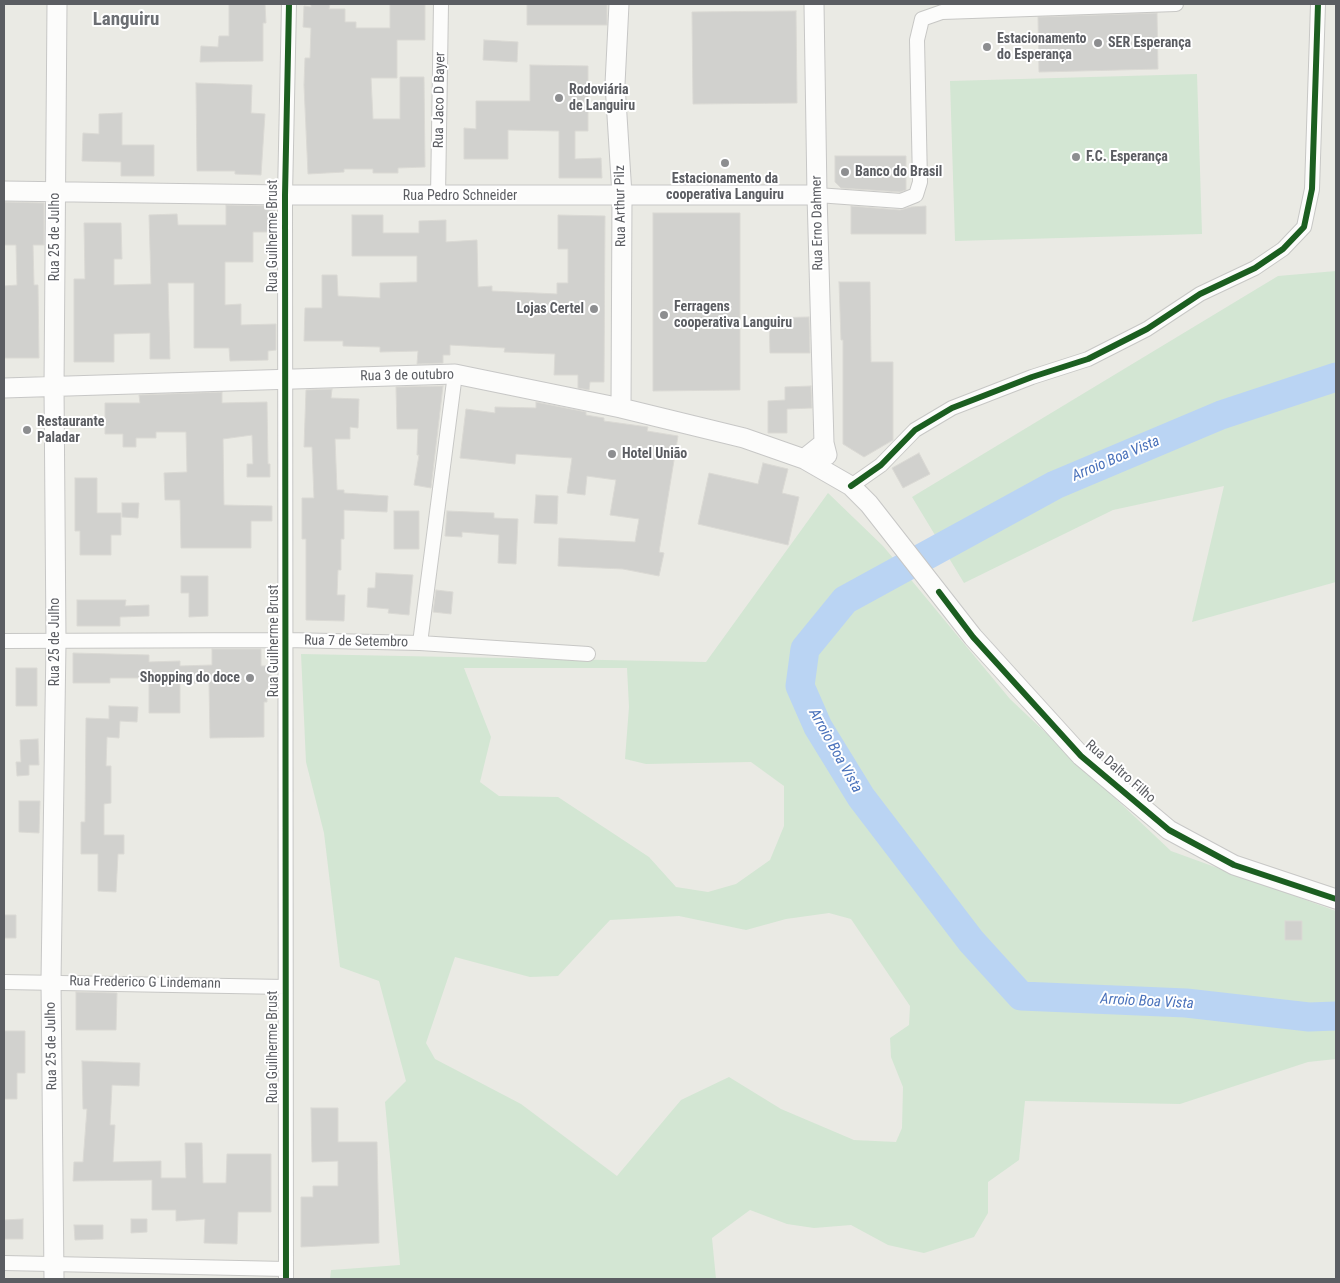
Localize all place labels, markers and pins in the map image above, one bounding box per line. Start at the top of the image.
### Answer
place label: Estacionamento do Esperança [997,31,1087,64]
place label: SER Esperança [1108,35,1191,51]
marker: SER Esperança [1092,37,1104,49]
marker: Estacionamento do Esperança [981,41,993,53]
place label: Rodoviária de Languiru [569,82,635,114]
marker: Rodoviária de Languiru [553,92,565,104]
place label: F.C. Esperança [1086,149,1168,165]
marker: F.C. Esperança [1070,151,1082,163]
marker: Estacionamento da cooperativa Languiru [719,157,731,169]
place label: Banco do Brasil [855,164,942,180]
marker: Banco do Brasil [839,166,851,178]
place label: Estacionamento da cooperativa Languiru [666,171,784,203]
place label: Ferragens cooperativa Languiru [674,299,792,332]
place label: Lojas Certel [517,301,584,317]
marker: Lojas Certel [588,303,600,315]
marker: Ferragens cooperativa Languiru [658,309,670,321]
place label: Restaurante Paladar [37,414,104,447]
marker: Restaurante Paladar [21,424,33,436]
place label: Hotel União [622,446,687,462]
marker: Hotel União [606,448,618,460]
place label: Shopping do doce [140,670,240,686]
marker: Shopping do doce [244,672,256,684]

